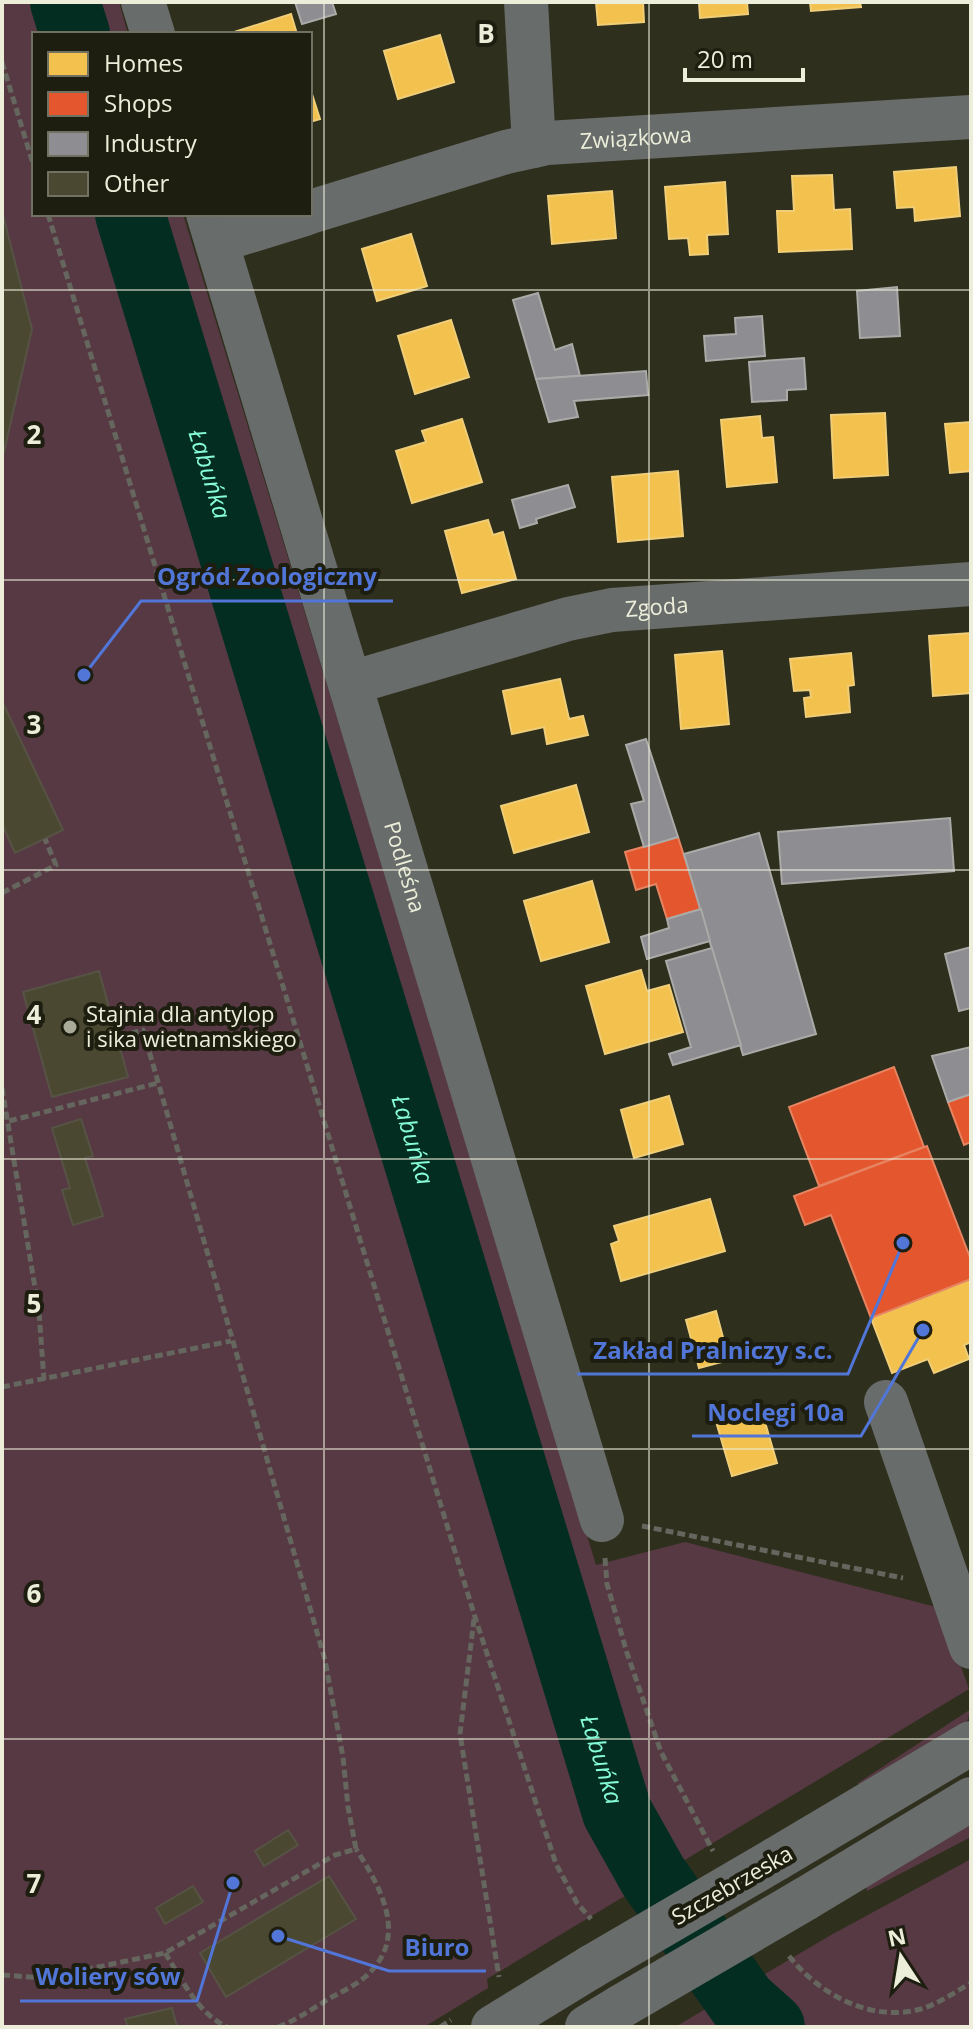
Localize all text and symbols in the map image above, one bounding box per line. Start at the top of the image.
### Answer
text: B [477,15,495,51]
legend [32,32,312,216]
scale bar [685,32,803,82]
text: 20 m [697,42,753,75]
text: Homes [104,46,183,79]
text: Shops [104,86,172,119]
street label: Związkowa [579,118,693,155]
text: Industry [104,126,198,159]
text: Other [104,166,169,199]
text: 2 [27,416,42,452]
water label: Łabuńka [182,425,240,523]
callout: Ogród Zoologiczny [141,553,393,601]
text: Ogród Zoologiczny [157,559,377,592]
street label: Zgoda [624,589,689,623]
text: 3 [27,706,41,742]
street label: Podleśna [378,817,434,916]
text: 4 [27,996,42,1032]
place label: Stajnia dla antylop i sika wietnamskiego [86,998,297,1053]
marker: Stajnia dla antylop i sika wietnamskiego [61,1018,79,1036]
water label: Łabuńka [384,1091,443,1189]
text: 5 [27,1285,41,1321]
callout: Zakład Pralniczy s.c. [577,1326,848,1374]
text: Zakład Pralniczy s.c. [593,1333,833,1366]
callout: Noclegi 10a [692,1388,861,1436]
text: Noclegi 10a [707,1395,845,1428]
text: 6 [27,1575,42,1611]
water label: Łabuńka [573,1711,632,1809]
street label: Szczebrzeska [666,1837,797,1931]
text: 7 [27,1865,42,1901]
north arrow [861,1917,941,1997]
text: N [885,1920,909,1953]
callout: Biuro [389,1923,486,1971]
text: Biuro [405,1930,469,1963]
callout: Woliery sów [20,1953,197,2001]
text: Woliery sów [35,1959,181,1992]

